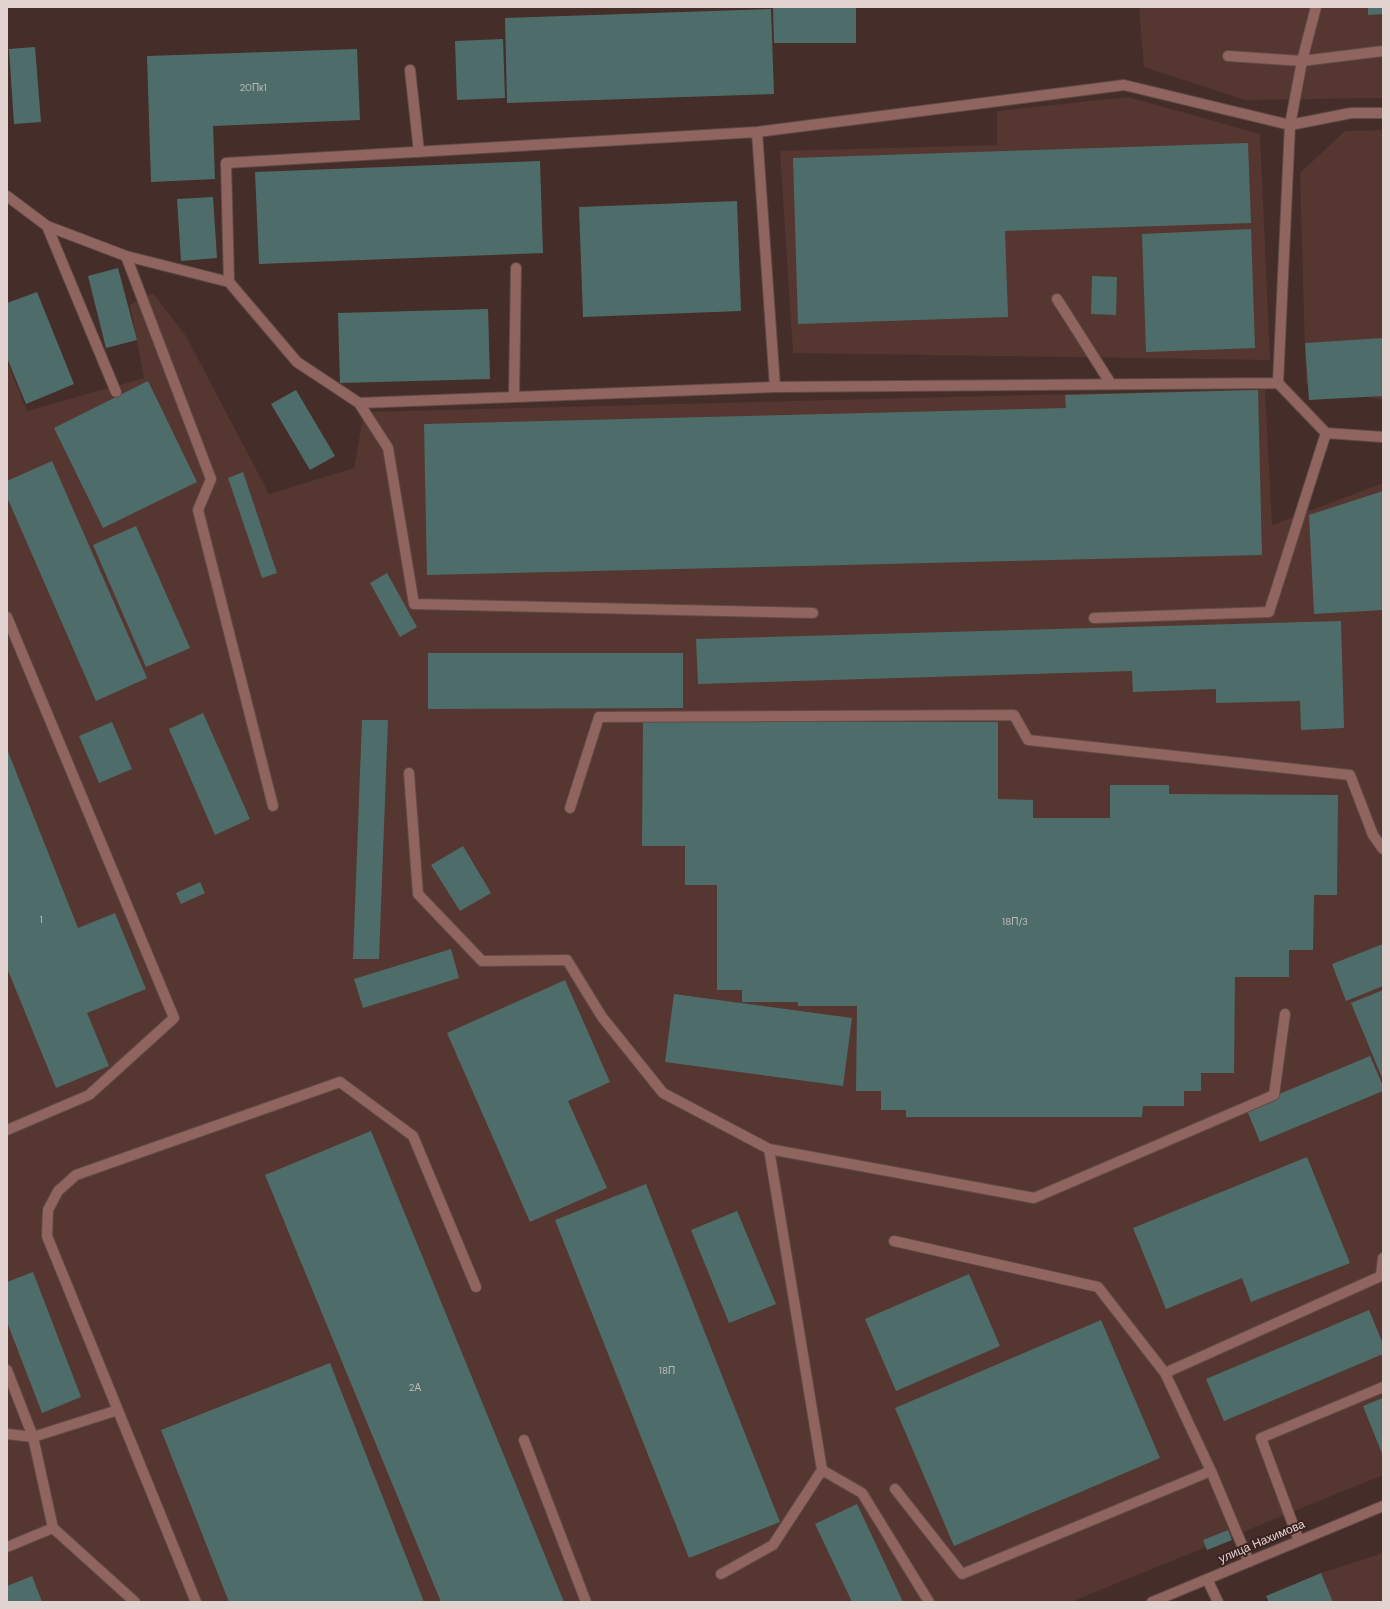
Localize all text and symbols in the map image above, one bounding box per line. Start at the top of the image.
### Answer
house number: 20Пк1 [239,82,267,94]
house number: 1 [39,914,43,926]
house number: 18П/3 [1002,916,1028,928]
house number: 18П [659,1365,675,1377]
house number: 2А [409,1382,421,1394]
street label: улица Нахимова [1217,1517,1307,1567]

